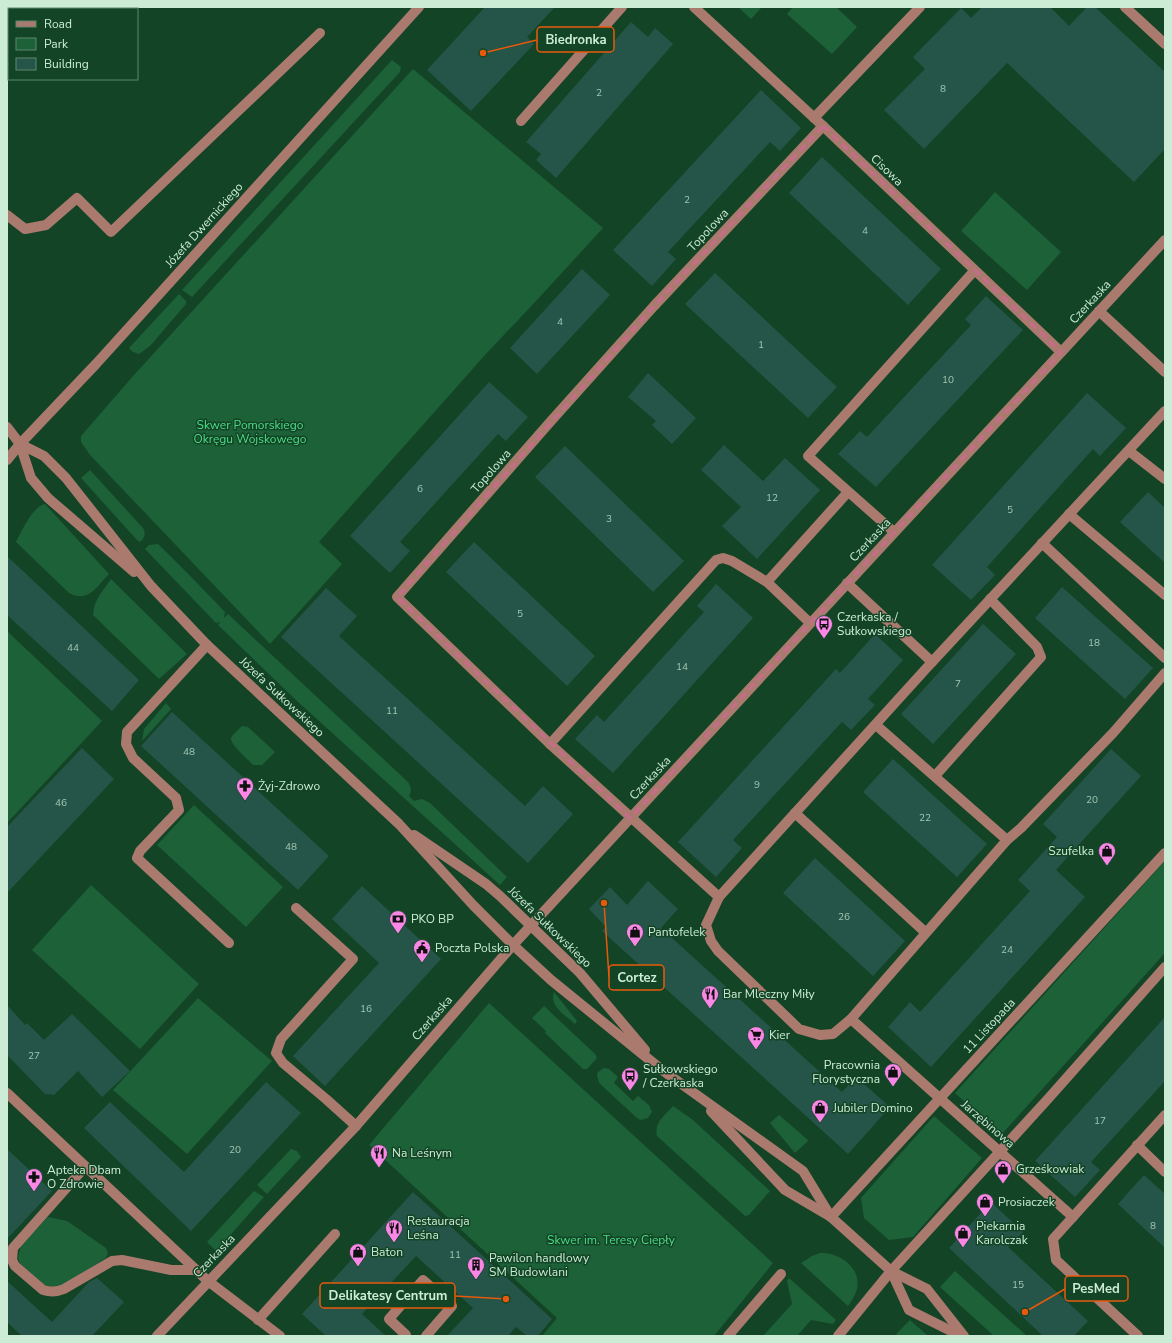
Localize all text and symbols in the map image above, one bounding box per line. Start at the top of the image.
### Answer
legend [8,8,138,80]
text: Road [44,16,72,32]
callout: Biedronka [537,27,614,52]
text: Biedronka [545,31,607,49]
text: Park [44,36,69,52]
text: Building [44,56,89,72]
house number: 8 [940,82,946,96]
house number: 2 [596,86,602,100]
street label: Cisowa [867,151,907,189]
street label: Józefa Dwernickiego [161,179,247,272]
house number: 2 [684,193,690,207]
street label: Topolowa [684,205,732,255]
house number: 4 [862,224,868,238]
street label: Czerkaska [1066,277,1114,327]
house number: 4 [557,315,563,329]
house number: 1 [758,338,764,352]
house number: 10 [942,373,954,387]
park label: Skwer Pomorskiego Okręgu Wojskowego [194,417,307,447]
street label: Topolowa [468,446,514,496]
house number: 6 [417,482,423,496]
house number: 12 [766,491,778,505]
house number: 5 [1007,503,1013,517]
house number: 3 [606,512,612,526]
street label: Czerkaska [846,515,894,565]
house number: 5 [517,607,523,621]
place label: Czerkaska / Sułkowskiego [837,609,912,639]
bus stop icon: Czerkaska / Sułkowskiego [814,614,834,639]
house number: 18 [1088,636,1100,650]
house number: 44 [67,641,79,655]
street label: Józefa Sułkowskiego [235,653,328,741]
house number: 14 [676,660,688,674]
house number: 7 [955,677,961,691]
house number: 11 [386,704,398,718]
house number: 48 [183,745,195,759]
street label: Czerkaska [626,753,674,803]
pharmacy icon: Żyj-Zdrowo [235,776,255,801]
place label: Żyj-Zdrowo [258,778,321,794]
house number: 9 [754,778,760,792]
house number: 20 [1086,793,1098,807]
house number: 46 [55,796,67,810]
house number: 22 [919,811,931,825]
house number: 48 [285,840,297,854]
shop icon: Szufelka [1097,841,1117,866]
place label: Szufelka [1048,843,1094,859]
street label: Józefa Sułkowskiego [504,882,595,971]
bank icon: PKO BP [388,909,408,934]
house number: 26 [838,910,850,924]
place label: PKO BP [411,911,454,927]
shop icon: Pantofelek [625,922,645,947]
place label: Pantofelek [648,924,706,940]
public building icon: Poczta Polska [412,938,432,963]
place label: Poczta Polska [435,940,509,956]
house number: 24 [1001,943,1013,957]
callout: Cortez [609,965,664,990]
text: Cortez [617,969,657,987]
restaurant icon: Bar Mleczny Miły [700,984,720,1009]
place label: Bar Mleczny Miły [723,986,816,1002]
street label: Czerkaska [408,992,456,1044]
street label: 11 Listopada [959,995,1019,1057]
house number: 16 [360,1002,372,1016]
supermarket icon: Kier [746,1025,766,1050]
place label: Kier [769,1027,791,1043]
house number: 27 [28,1049,40,1063]
place label: Pracownia Florystyczna [812,1057,880,1087]
place label: Sułkowskiego / Czerkaska [642,1061,718,1091]
shop icon: Pracownia Florystyczna [883,1062,903,1087]
bus stop icon: Sułkowskiego / Czerkaska [620,1066,640,1091]
street label: Jarzębinowa [957,1096,1018,1152]
shop icon: Jubiler Domino [810,1098,830,1123]
place label: Jubiler Domino [832,1100,913,1116]
house number: 17 [1094,1114,1106,1128]
house number: 20 [229,1143,241,1157]
restaurant icon: Na Leśnym [369,1143,389,1168]
place label: Na Leśnym [392,1145,452,1161]
shop icon: Grześkowiak [993,1159,1013,1184]
place label: Grześkowiak [1016,1161,1085,1177]
place label: Apteka Dbam O Zdrowie [47,1162,121,1192]
pharmacy icon: Apteka Dbam O Zdrowie [24,1167,44,1192]
shop icon: Prosiaczek [975,1192,995,1217]
place label: Prosiaczek [998,1194,1056,1210]
place label: Restauracja Leśna [407,1213,470,1243]
restaurant icon: Restauracja Leśna [384,1218,404,1243]
place label: Piekarnia Karolczak [976,1218,1029,1248]
house number: 8 [1150,1219,1156,1233]
shop icon: Piekarnia Karolczak [953,1223,973,1248]
street label: Czerkaska [189,1231,239,1281]
park label: Skwer im. Teresy Ciepły [547,1232,676,1248]
shop icon: Baton [348,1242,368,1267]
place label: Baton [371,1244,403,1260]
house number: 11 [449,1248,461,1262]
place label: Pawilon handlowy SM Budowlani [489,1250,590,1280]
building icon: Pawilon handlowy SM Budowlani [466,1255,486,1280]
callout: PesMed [1065,1276,1128,1301]
house number: 15 [1012,1278,1024,1292]
text: PesMed [1072,1280,1120,1298]
callout: Delikatesy Centrum [320,1283,455,1308]
text: Delikatesy Centrum [328,1287,448,1305]

